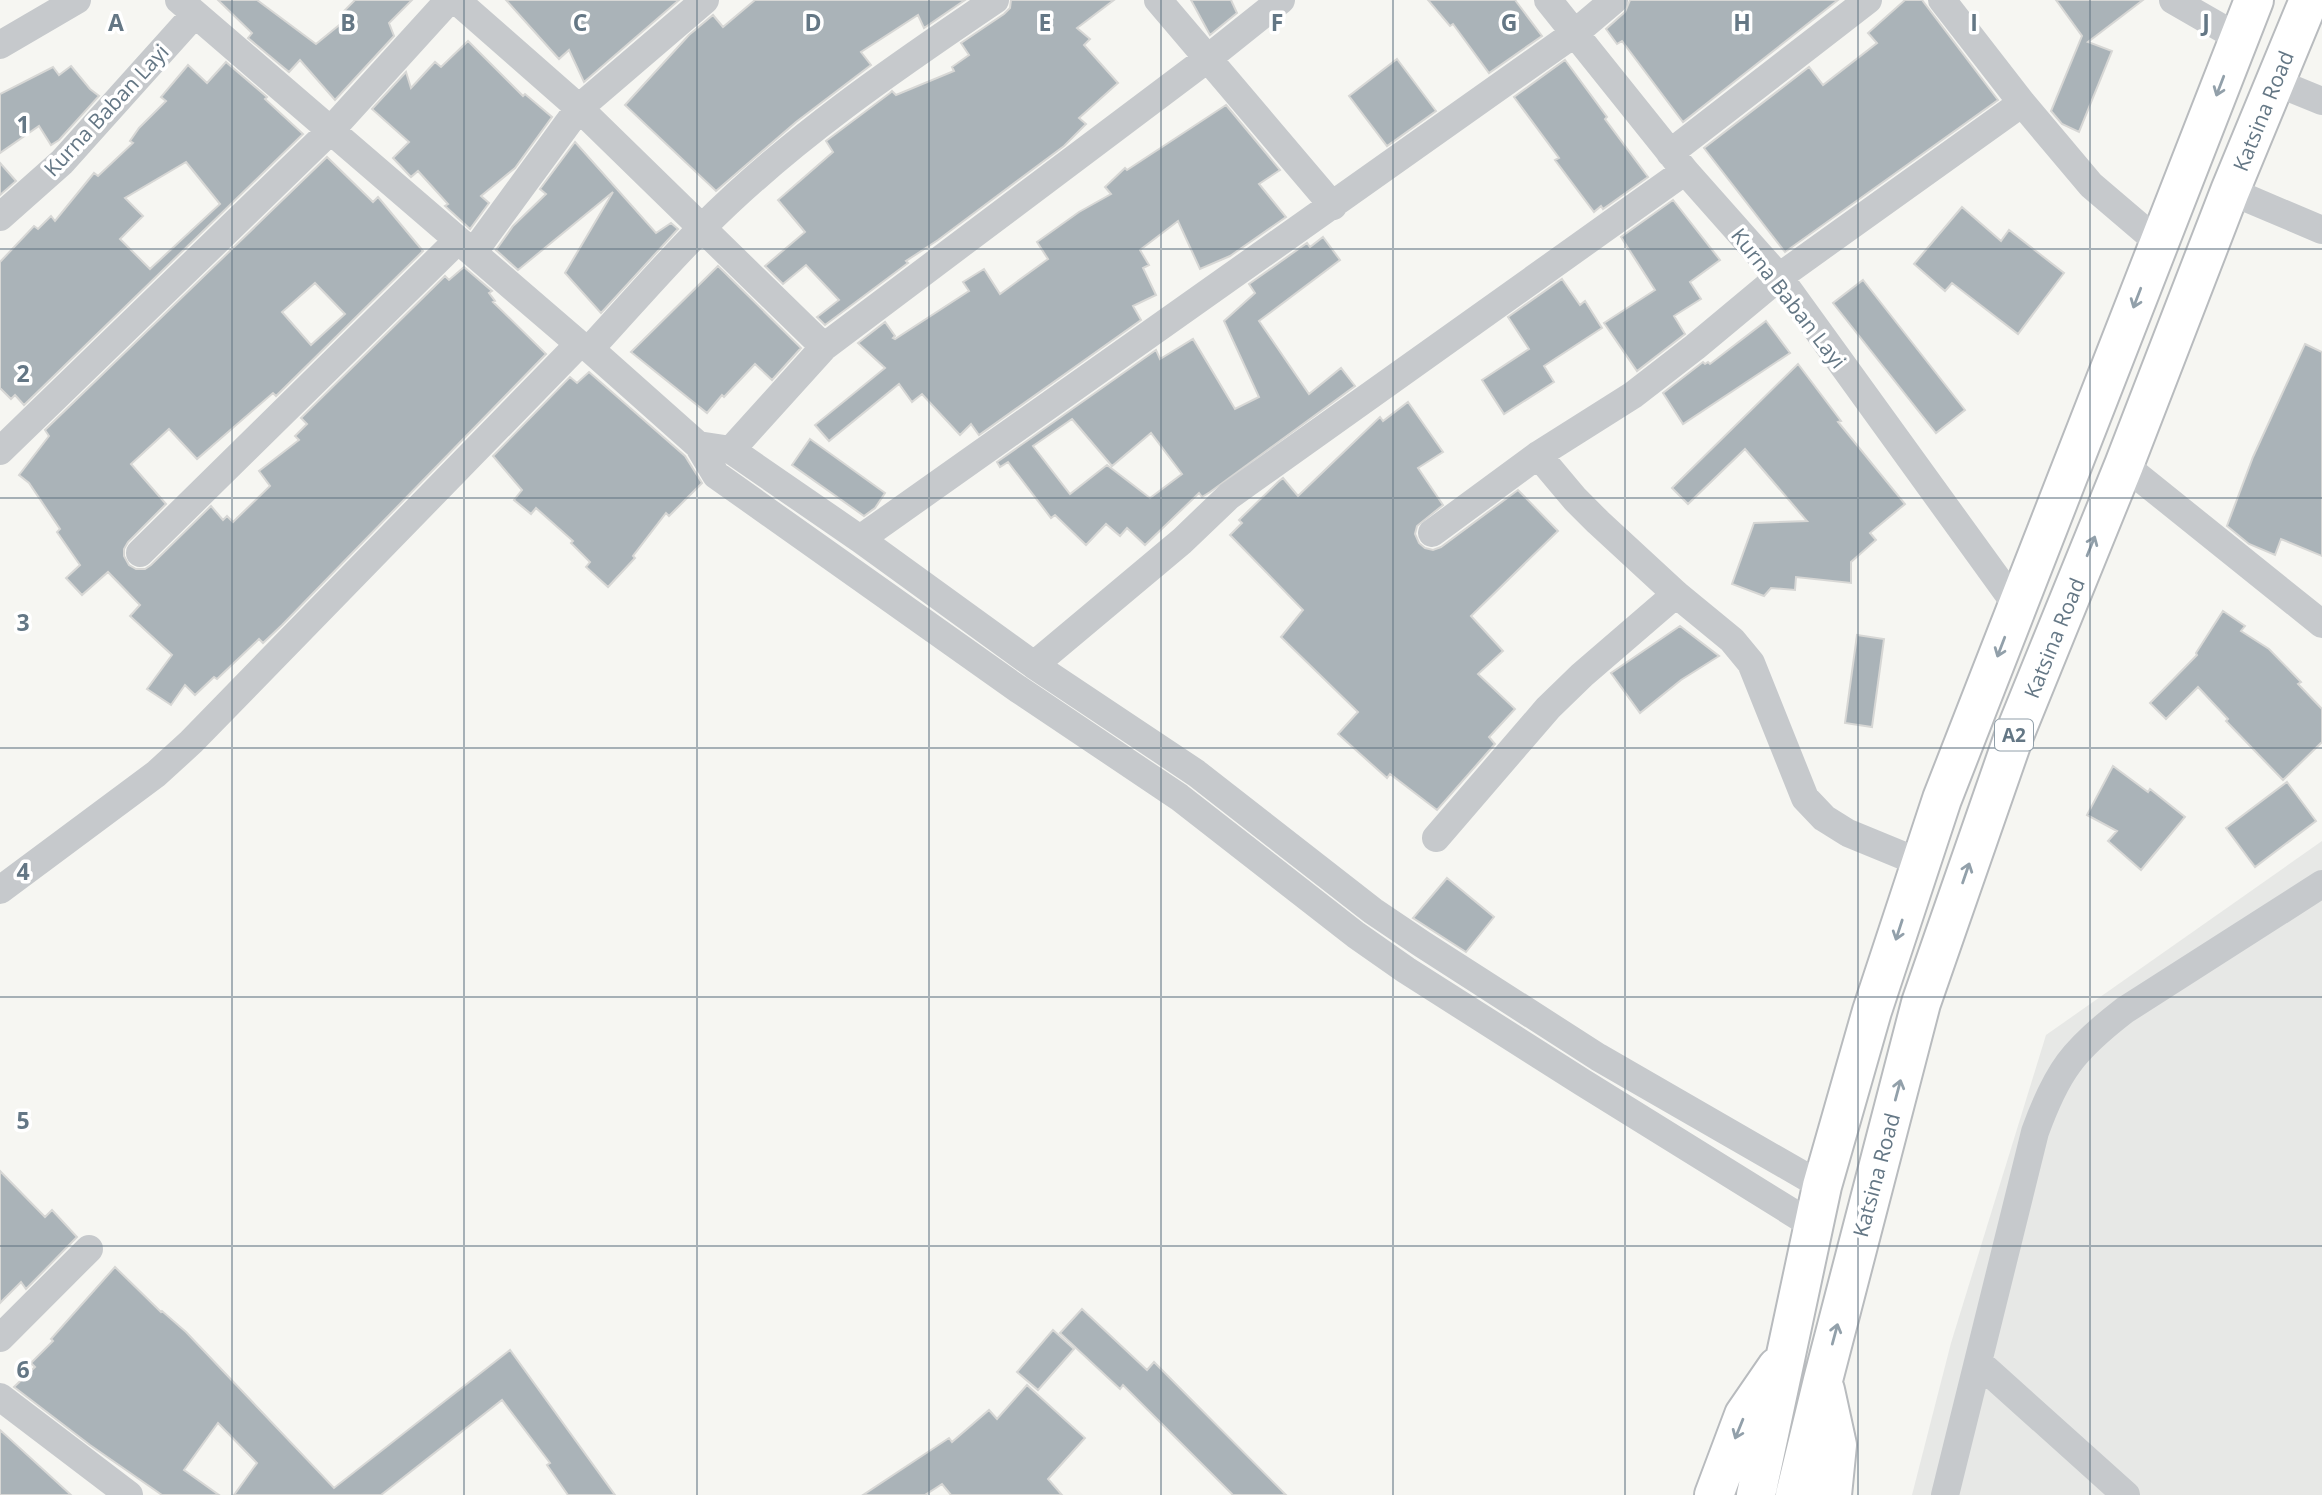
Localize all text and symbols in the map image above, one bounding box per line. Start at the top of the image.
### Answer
text: A [108,6,124,38]
text: B [340,6,356,38]
text: C [573,6,587,38]
text: D [804,6,822,38]
text: E [1039,6,1051,38]
text: F [1271,6,1283,38]
text: G [1501,6,1517,38]
text: H [1733,6,1751,38]
text: I [1970,6,1978,38]
text: J [2200,6,2210,38]
street label: Kurna Baban Layi [37,38,175,182]
street label: Katsina Road [2226,47,2300,175]
one-way arrow [2213,75,2226,97]
text: 1 [16,108,30,140]
street label: Kurna Baban Layi [1725,222,1853,374]
one-way arrow [2130,287,2143,309]
text: 2 [16,357,30,389]
one-way arrow [2086,536,2099,557]
street label: Katsina Road [2017,574,2091,702]
text: 3 [16,606,30,638]
one-way arrow [1994,636,2007,658]
road number: A2 [1995,720,2033,750]
text: 4 [16,855,30,887]
one-way arrow [1961,862,1973,884]
one-way arrow [1891,919,1904,941]
one-way arrow [1892,1079,1905,1102]
text: 5 [16,1104,30,1136]
street label: Katsina Road [1846,1110,1906,1240]
one-way arrow [1829,1323,1842,1345]
text: 6 [16,1353,30,1385]
one-way arrow [1731,1418,1744,1439]

